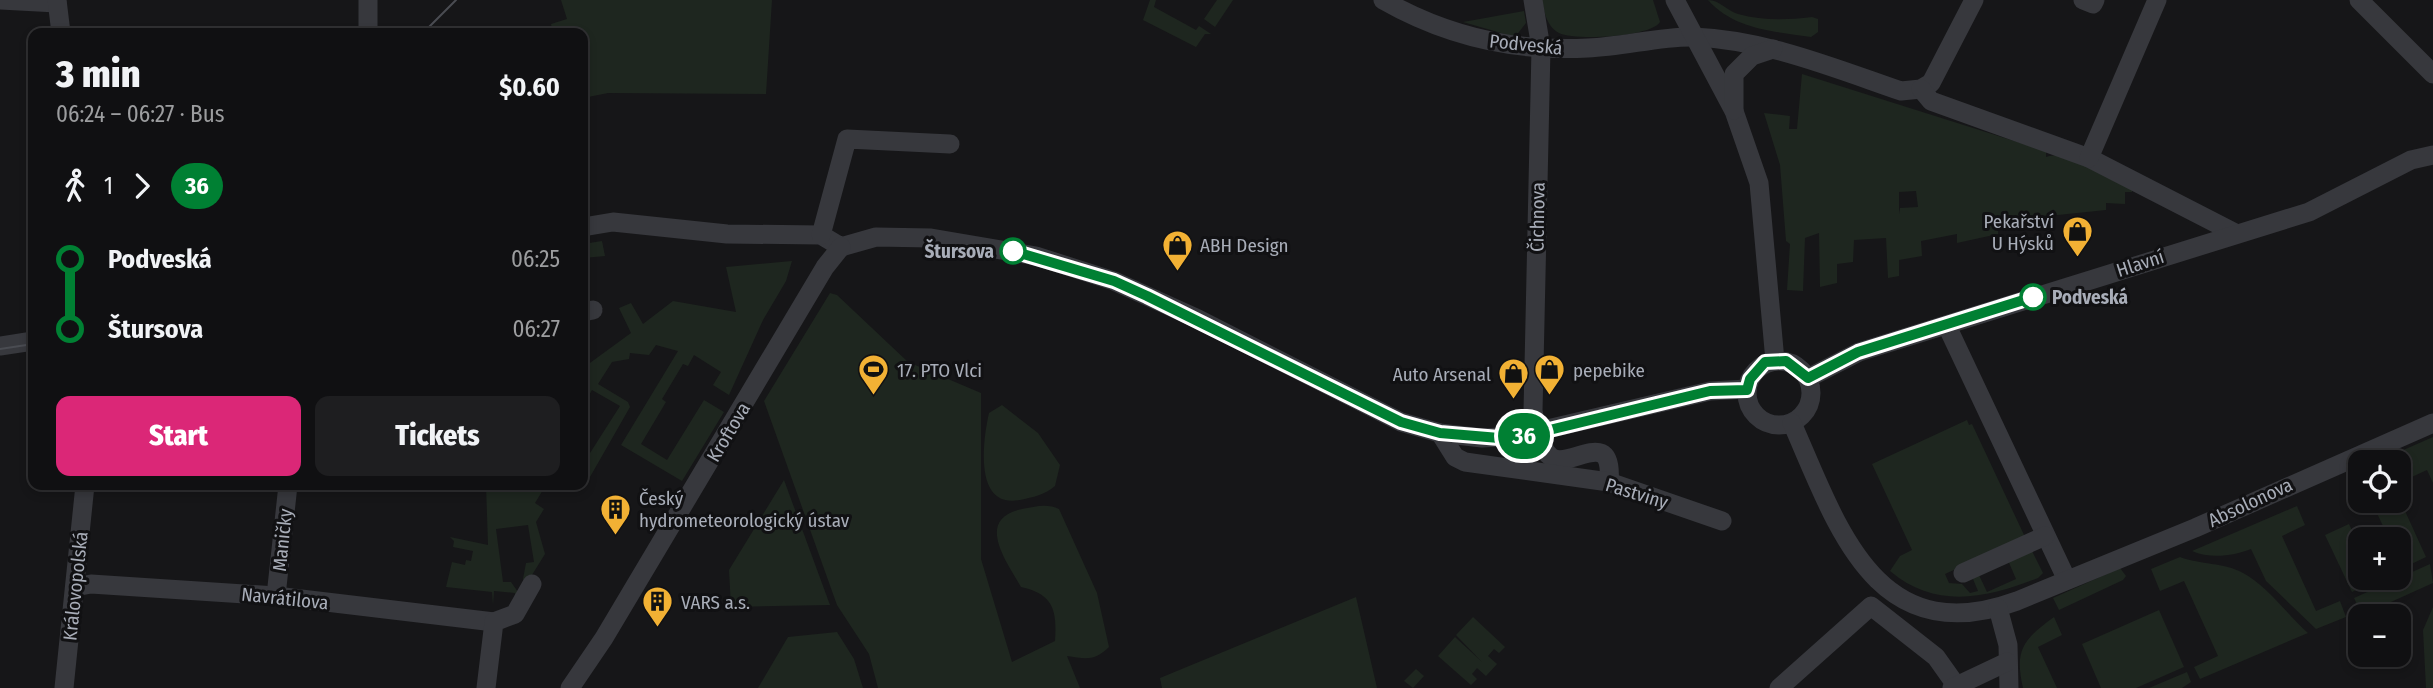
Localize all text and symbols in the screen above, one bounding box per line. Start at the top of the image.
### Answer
street label: Podveská [1488,29,1564,60]
text: 3 min [56,51,140,97]
text: $0.60 [499,72,560,103]
text: 06:24 – 06:27 · Bus [56,100,224,128]
icon: walk [56,167,94,205]
icon: forward [123,167,161,205]
text: 1 [104,172,113,200]
text: 36 [185,172,209,200]
street label: Čichnova [1525,182,1550,252]
place label: Pekařství U Hýsků [1983,210,2054,255]
shop icon: Pekařství U Hýsků [2060,215,2094,259]
shop icon: ABH Design [1160,228,1194,272]
place label: ABH Design [1200,234,1289,257]
place label: Štursova [924,238,994,263]
marker: Štursova [1000,238,1026,264]
text: Podveská [108,244,212,275]
text: 06:25 [511,245,560,273]
street label: Hlavní [2113,245,2167,282]
marker: Podveská [2020,284,2046,310]
place label: Podveská [2052,286,2128,309]
text: Štursova [108,314,203,345]
text: 06:27 [512,315,560,343]
sports icon: 17. PTO Vlci [857,353,891,397]
shop icon: pepebike [1533,353,1567,397]
shop icon: Auto Arsenal [1497,357,1531,401]
place label: 17. PTO Vlci [897,359,982,382]
place label: pepebike [1573,359,1645,382]
place label: Auto Arsenal [1393,363,1491,386]
button: Start [56,396,301,476]
button: Tickets [315,396,560,476]
street label: Kroftova [702,398,755,466]
line badge: 36 [1492,413,1556,459]
text: 36 [1512,422,1536,450]
map controls [2348,450,2411,667]
button: locate [2348,450,2411,513]
street label: Pastviny [1603,473,1671,514]
street label: Absolonova [2204,473,2296,532]
place label: Český hydrometeorologický ústav [639,487,850,532]
building icon: Český hydrometeorologický ústav [599,492,633,536]
street label: Maničky [268,507,297,573]
button: + [2348,527,2411,590]
street label: Královopolská [58,530,93,642]
street label: Navrátilova [240,582,330,615]
building icon: VARS a.s. [641,585,675,629]
place label: VARS a.s. [681,591,750,614]
button: − [2348,604,2411,667]

